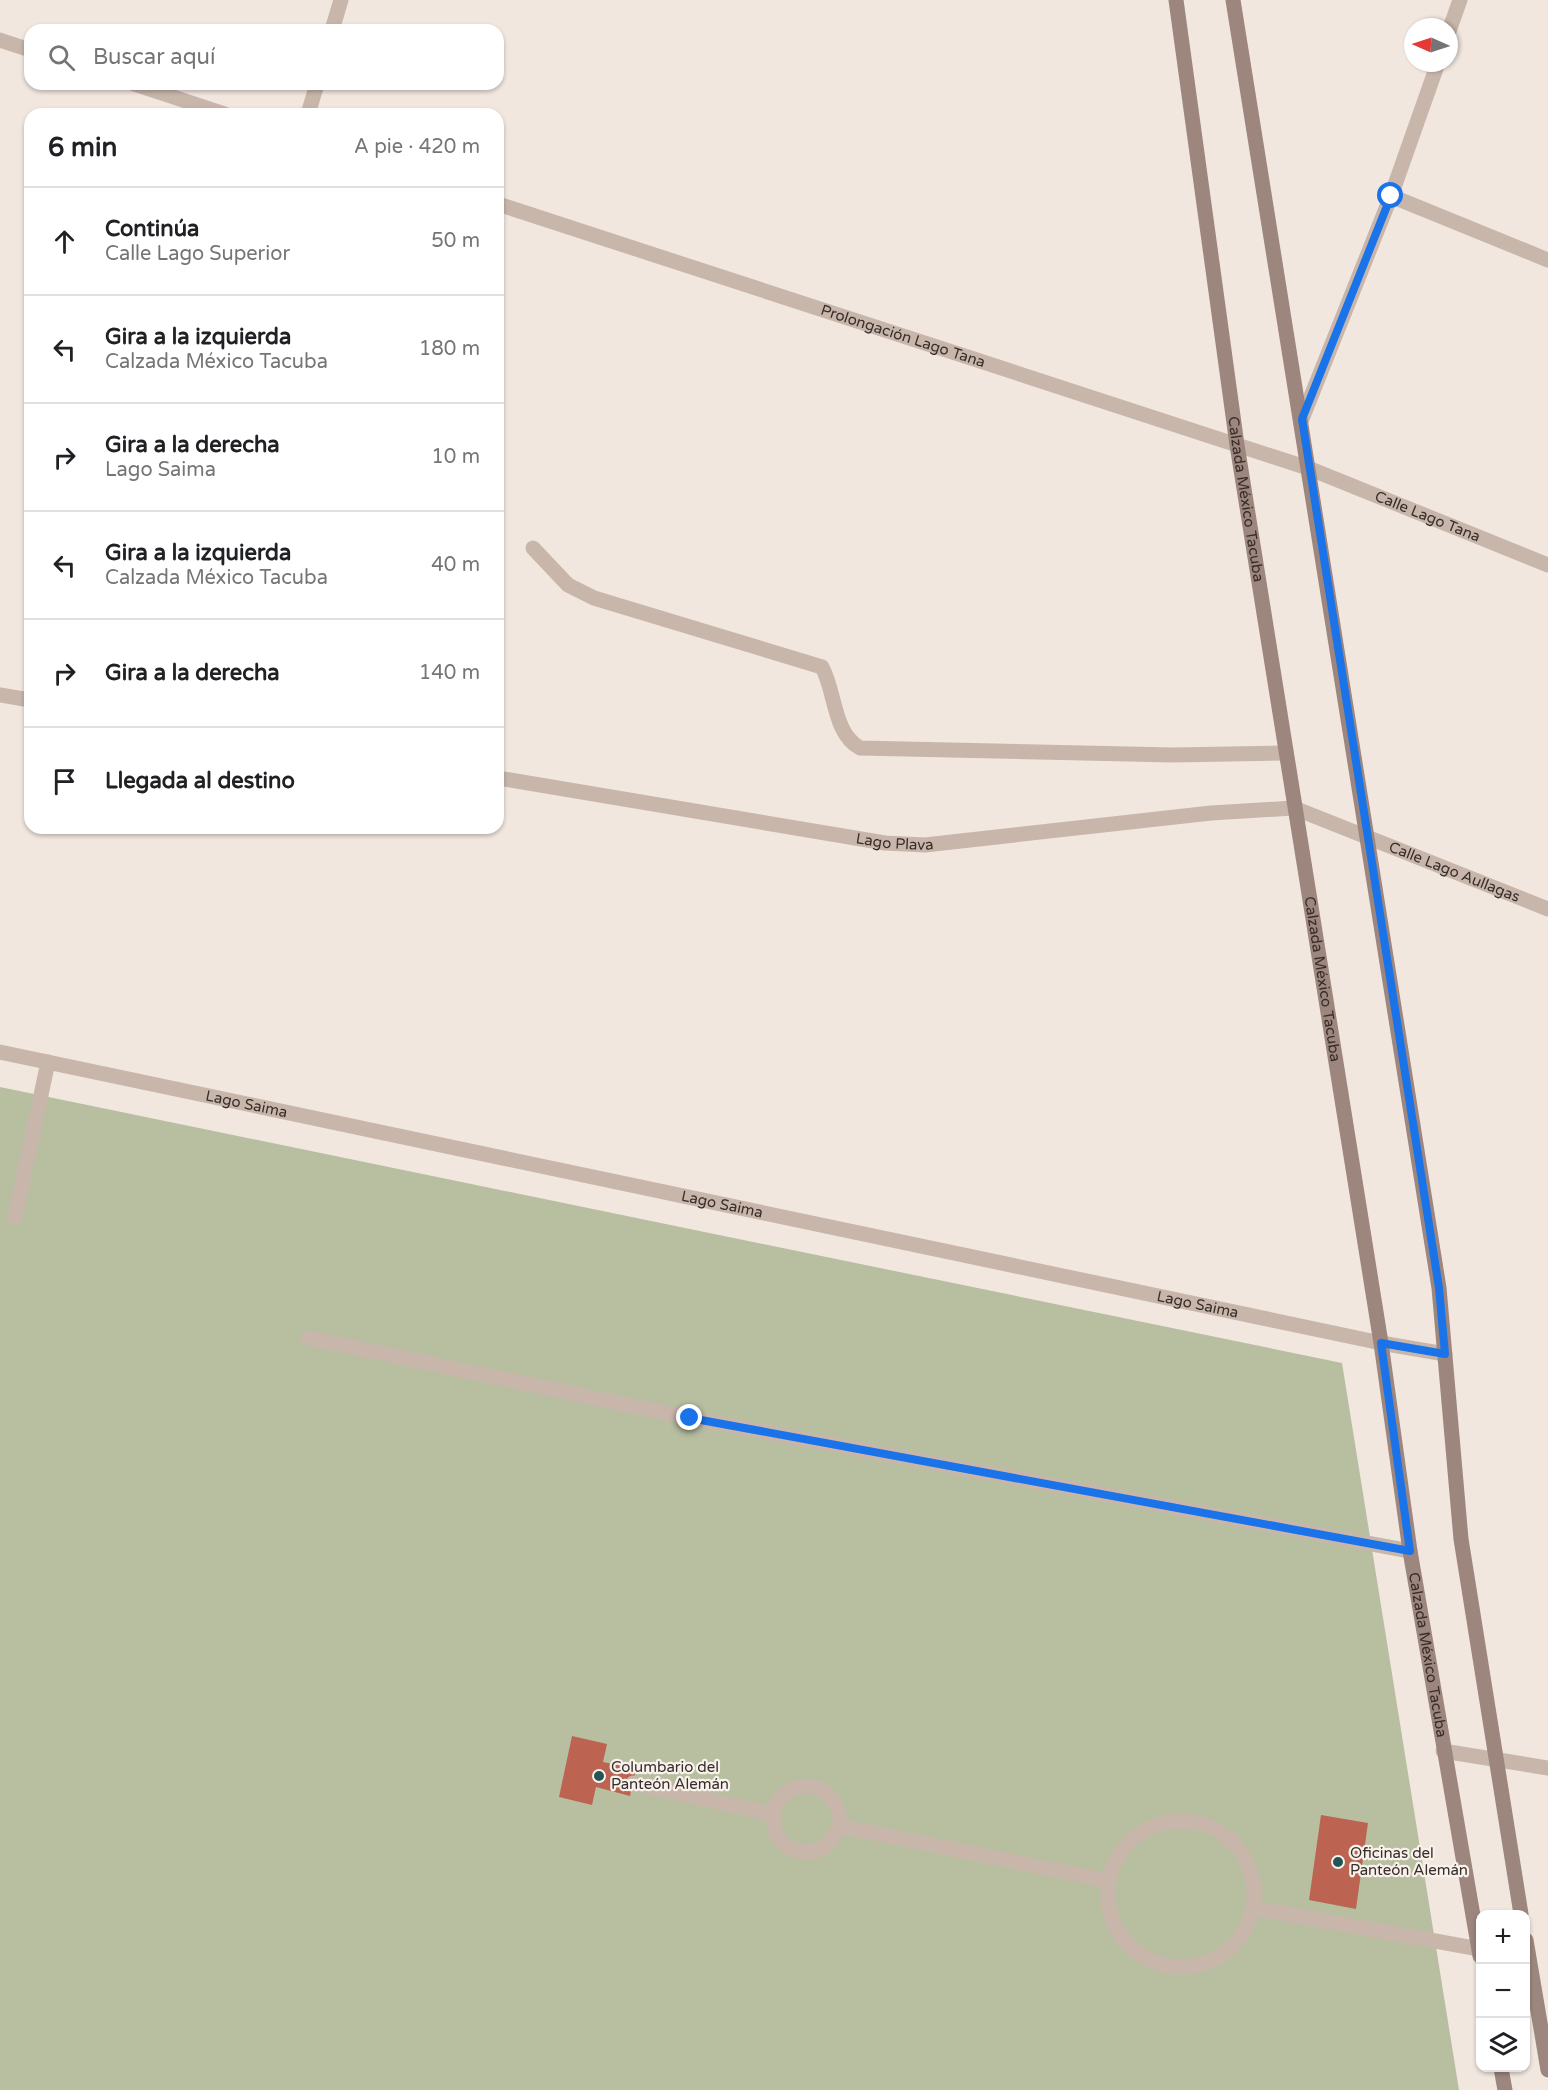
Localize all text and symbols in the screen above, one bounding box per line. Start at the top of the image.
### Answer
north arrow [1404,18,1458,72]
search box [24,24,504,90]
icon: search [45,41,78,74]
text: Buscar aquí [93,44,215,70]
text: 6 min [48,132,117,163]
text: A pie · 420 m [354,135,480,159]
route start [1377,182,1403,208]
text: Continúa [105,216,199,242]
icon: ahead [48,225,81,258]
text: 50 m [431,229,480,253]
text: Calle Lago Superior [105,242,290,266]
street label: Prolongación Lago Tana [818,301,988,371]
text: Gira a la izquierda [105,324,291,350]
icon: left [48,333,81,366]
text: 180 m [419,337,480,361]
text: Calzada México Tacuba [105,350,328,374]
street label: Calzada México Tacuba [1224,415,1268,583]
text: Gira a la derecha [105,432,280,458]
icon: right [48,441,81,474]
text: 10 m [431,445,480,469]
text: Lago Saima [105,458,216,482]
street label: Calle Lago Tana [1372,487,1483,546]
text: Gira a la izquierda [105,540,291,566]
icon: left [48,549,81,582]
text: 40 m [431,553,480,577]
text: Calzada México Tacuba [105,566,328,590]
icon: right [48,657,81,690]
text: Gira a la derecha [105,660,280,686]
text: 140 m [419,661,480,685]
icon: arrive [48,765,81,798]
text: Llegada al destino [105,768,295,794]
street label: Lago Plava [855,829,934,854]
street label: Calle Lago Aullagas [1386,838,1523,906]
street label: Calzada México Tacuba [1301,895,1345,1063]
street label: Lago Saima [204,1087,289,1121]
street label: Lago Saima [680,1187,765,1222]
street label: Lago Saima [1155,1287,1240,1322]
route end [676,1404,702,1430]
street label: Calzada México Tacuba [1405,1571,1451,1739]
place label: Columbario del Panteón Alemán [611,1758,729,1793]
marker: Columbario del Panteón Alemán [592,1769,606,1783]
place label: Oficinas del Panteón Alemán [1350,1844,1468,1879]
marker: Oficinas del Panteón Alemán [1331,1855,1345,1869]
map controls [1476,1910,1530,2072]
button: + [1476,1910,1530,1964]
button: − [1476,1964,1530,2018]
button: layers [1476,2018,1530,2072]

